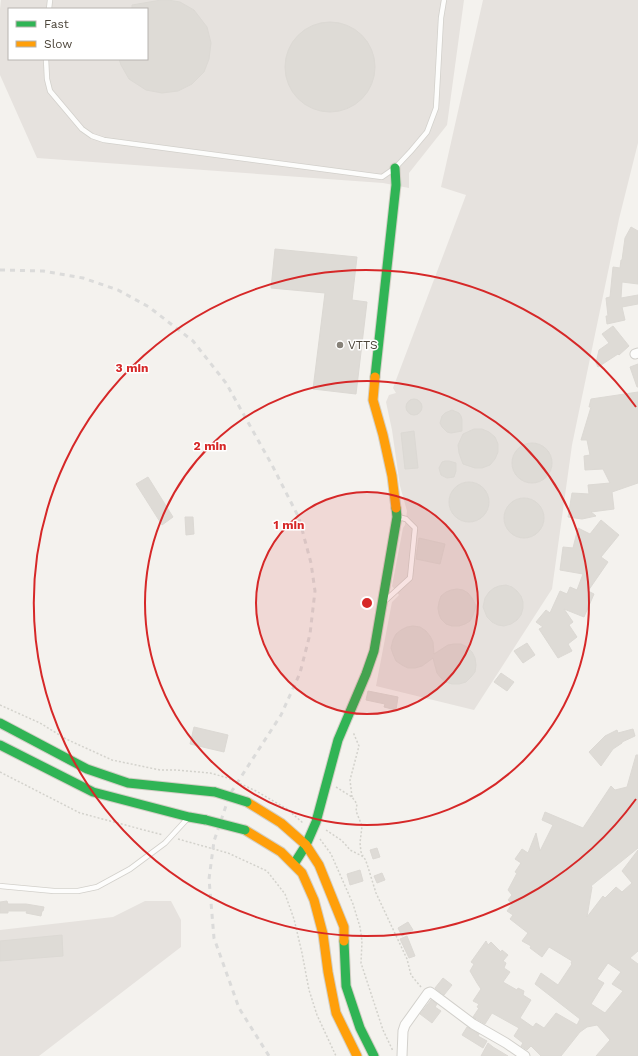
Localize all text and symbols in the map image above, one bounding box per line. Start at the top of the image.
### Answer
legend [8,8,148,60]
text: Fast [44,17,69,31]
text: Slow [44,37,72,51]
place label: VTTS [348,338,378,352]
marker: VTTS [335,340,345,350]
text: 3 min [116,361,148,375]
text: 2 min [194,439,226,453]
text: 1 min [274,518,304,532]
centre of rings [360,596,374,610]

